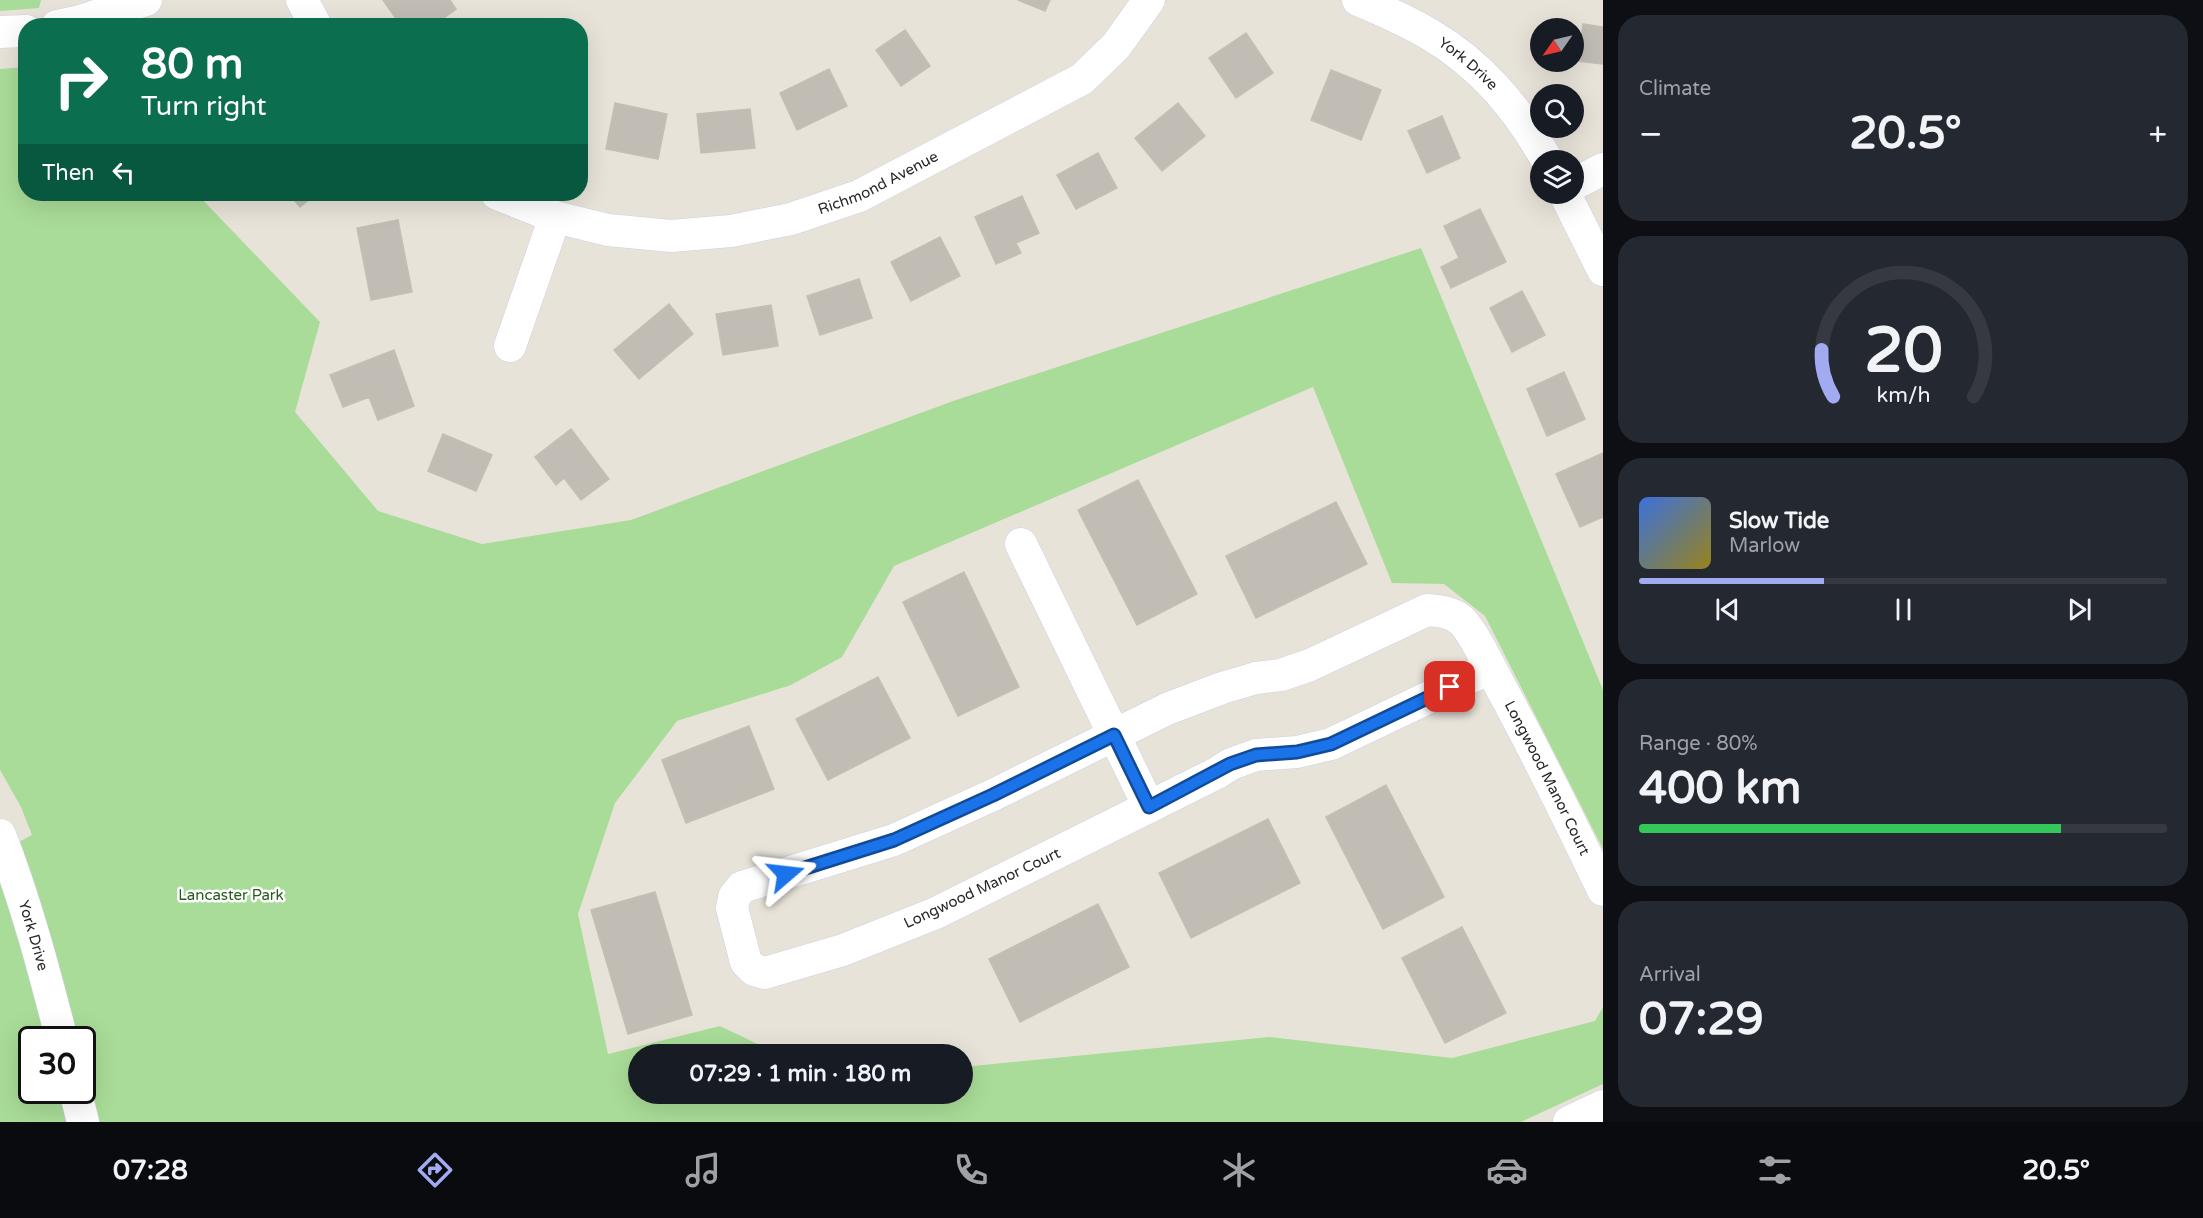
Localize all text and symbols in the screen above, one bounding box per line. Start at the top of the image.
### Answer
north arrow [1530,18,1584,72]
map controls [1530,18,1584,204]
street label: York Drive [1435,33,1502,94]
text: 80 m [141,39,243,90]
icon: right [42,42,120,120]
text: Climate [1639,77,1711,101]
button: search [1530,84,1584,138]
text: Turn right [141,90,267,123]
text: 20.5° [1849,107,1962,161]
text: − [1639,115,1663,154]
text: + [2148,115,2167,154]
street label: Richmond Avenue [816,147,941,218]
button: layers [1530,150,1584,204]
icon: left [107,156,140,189]
text: Then [42,160,95,186]
text: 20 [1864,314,1942,389]
text: km/h [1876,382,1930,408]
text: Slow Tide [1729,508,1829,534]
text: Marlow [1729,534,1800,558]
icon: previous [1711,593,1744,626]
icon: pause [1887,593,1920,626]
icon: next [2063,593,2096,626]
pin [1424,661,1475,712]
icon: arrive [1433,670,1466,703]
street label: Longwood Manor Court [1501,698,1594,858]
text: Range · 80% [1639,732,1758,756]
text: 400 km [1639,762,1801,816]
position arrow [754,842,818,906]
street label: Longwood Manor Court [901,844,1063,932]
park label: Lancaster Park [178,886,284,904]
street label: York Drive [15,898,52,973]
text: Arrival [1639,963,1701,987]
text: 07:29 [1639,993,1764,1047]
speed limit sign: 30 [18,1026,96,1104]
text: 07:29 · 1 min · 180 m [690,1061,911,1087]
icon: directions [414,1149,456,1191]
icon: music [682,1149,724,1191]
icon: phone [950,1149,992,1191]
icon: climate [1218,1149,1260,1191]
icon: car [1486,1149,1528,1191]
icon: filters [1754,1149,1796,1191]
text: 07:28 [113,1154,188,1187]
text: 20.5° [2022,1154,2090,1187]

